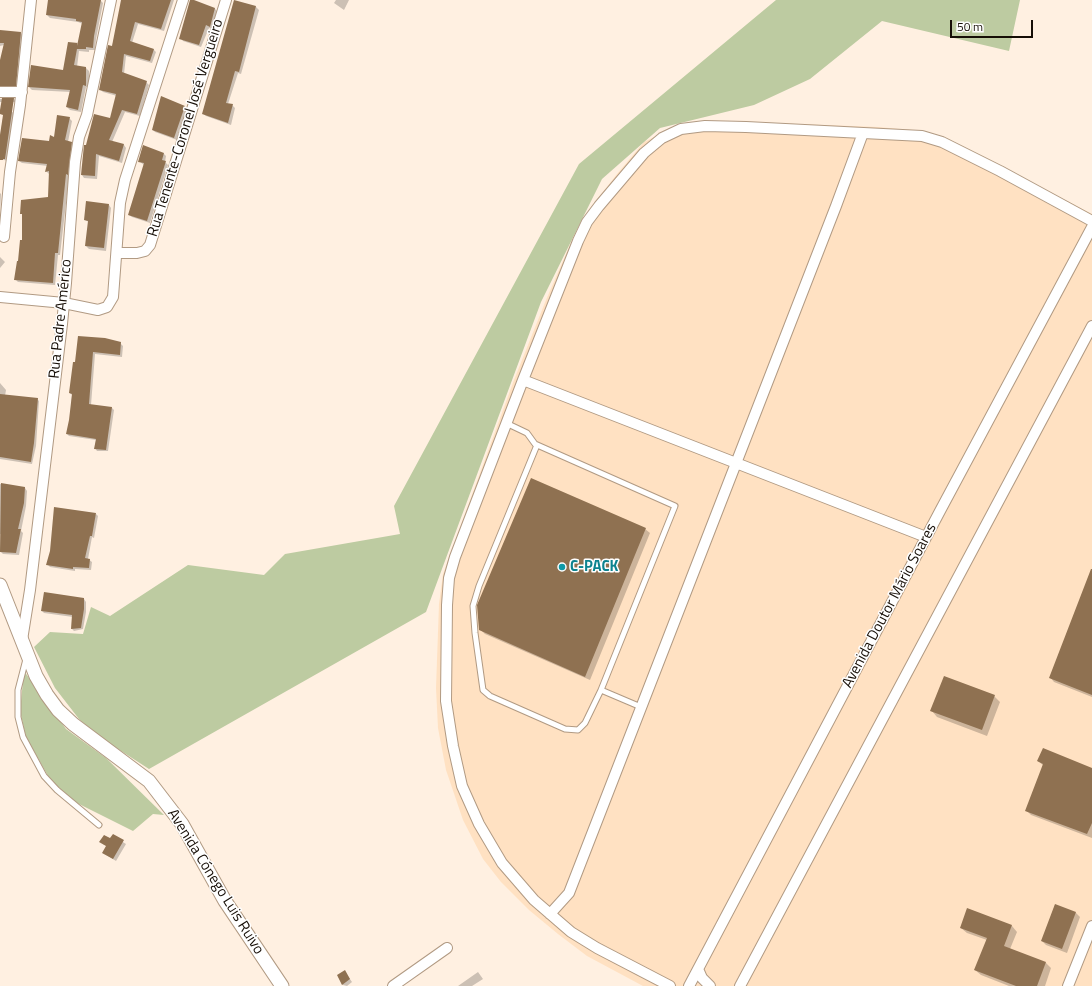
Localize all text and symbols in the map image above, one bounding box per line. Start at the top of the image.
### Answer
scale bar [952,12,1035,38]
street label: Rua Tenente-Coronel José Vergueiro [144,17,228,239]
text: 50 m [957,17,983,36]
street label: Rua Padre Américo [46,258,76,380]
street label: Avenida Doutor Mário Soares [839,521,941,691]
place label: C-PACK [570,558,618,576]
marker: C-PACK [557,562,567,572]
street label: Avenida Cónego Luis Ruivo [163,806,267,958]

